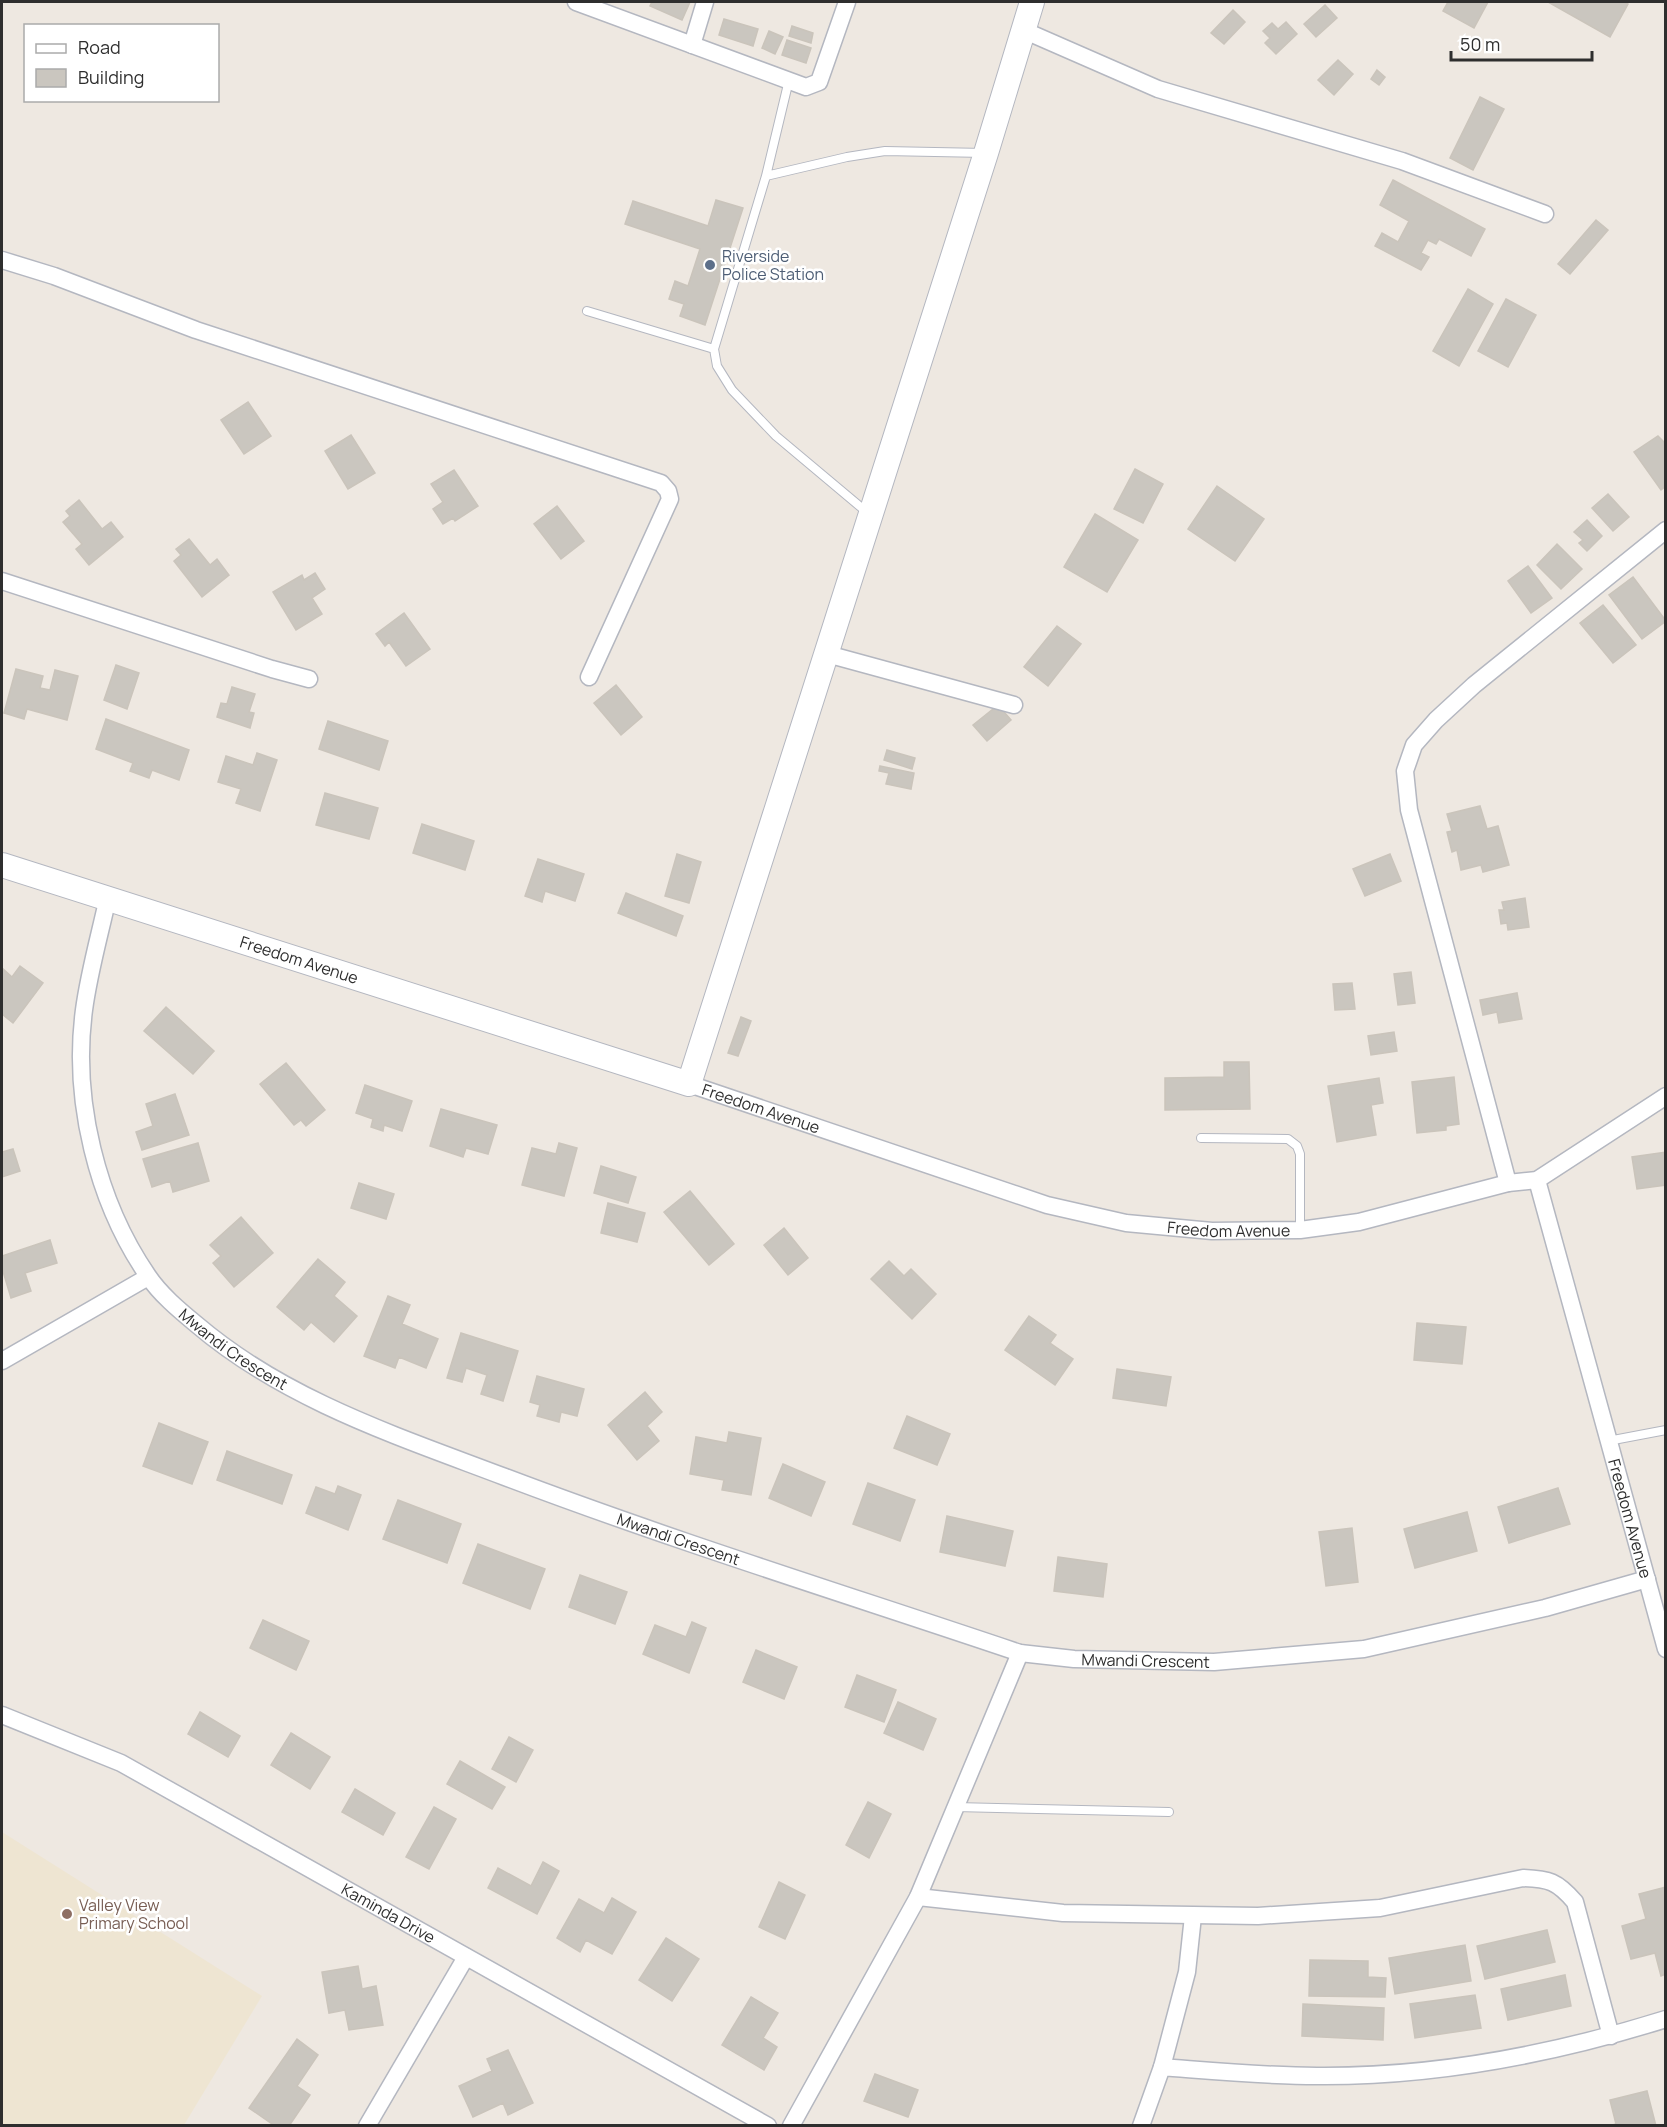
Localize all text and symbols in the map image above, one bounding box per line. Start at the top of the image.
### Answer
legend [24,24,219,102]
scale bar [1451,24,1592,62]
text: 50 m [1460,32,1500,56]
text: Road [78,35,121,59]
text: Building [78,65,144,89]
place label: Riverside Police Station [722,245,824,285]
marker: Riverside Police Station [703,258,717,272]
street label: Freedom Avenue [237,931,361,989]
street label: Freedom Avenue [699,1078,823,1138]
street label: Freedom Avenue [1166,1216,1290,1242]
street label: Mwandi Crescent [174,1303,291,1395]
street label: Freedom Avenue [1603,1456,1657,1581]
street label: Mwandi Crescent [614,1508,743,1570]
street label: Mwandi Crescent [1081,1648,1210,1673]
street label: Kaminda Drive [338,1878,439,1948]
place label: Valley View Primary School [79,1894,189,1934]
marker: Valley View Primary School [60,1907,74,1921]

